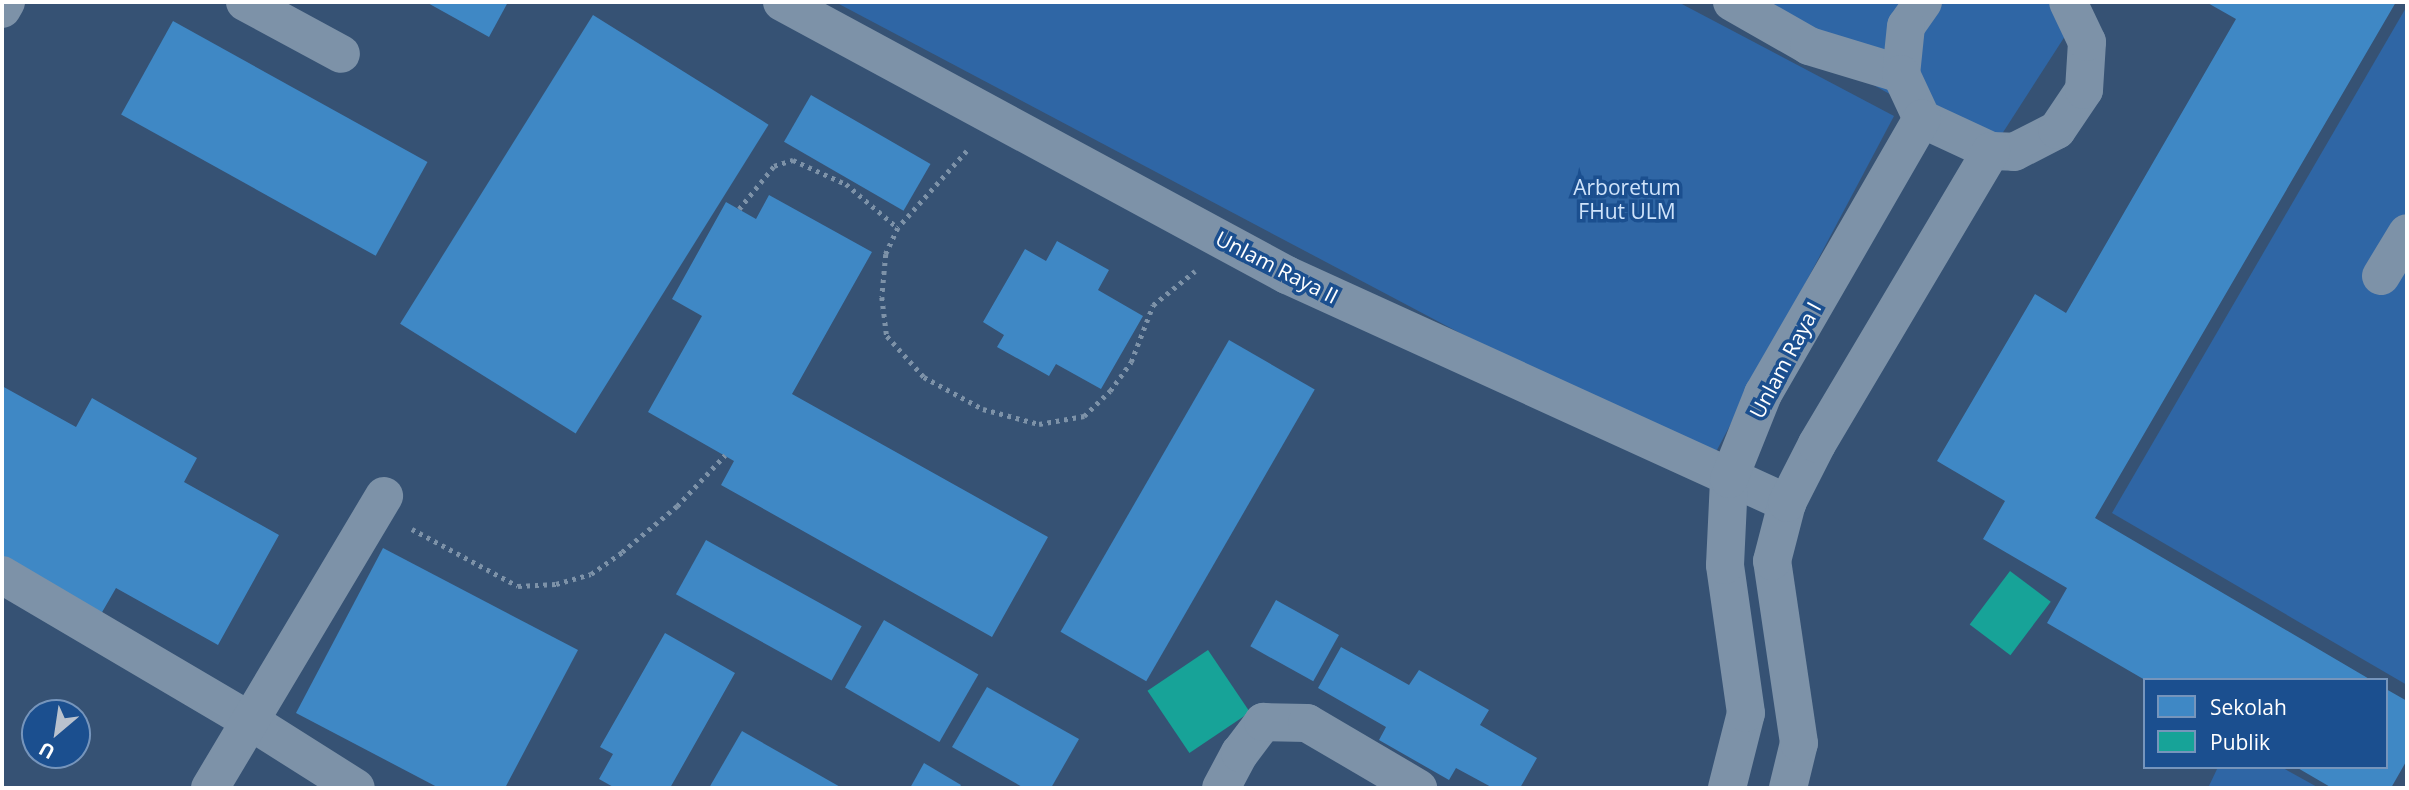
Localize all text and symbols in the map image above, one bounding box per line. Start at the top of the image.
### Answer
park label: Arboretum FHut ULM [1573,174,1681,224]
street label: Unlam Raya II [1212,225,1342,309]
street label: Unlam Raya I [1744,297,1826,423]
legend [2143,678,2388,769]
text: Sekolah [2210,693,2287,721]
north arrow [21,699,91,769]
text: Publik [2210,728,2270,756]
text: U [34,736,59,765]

